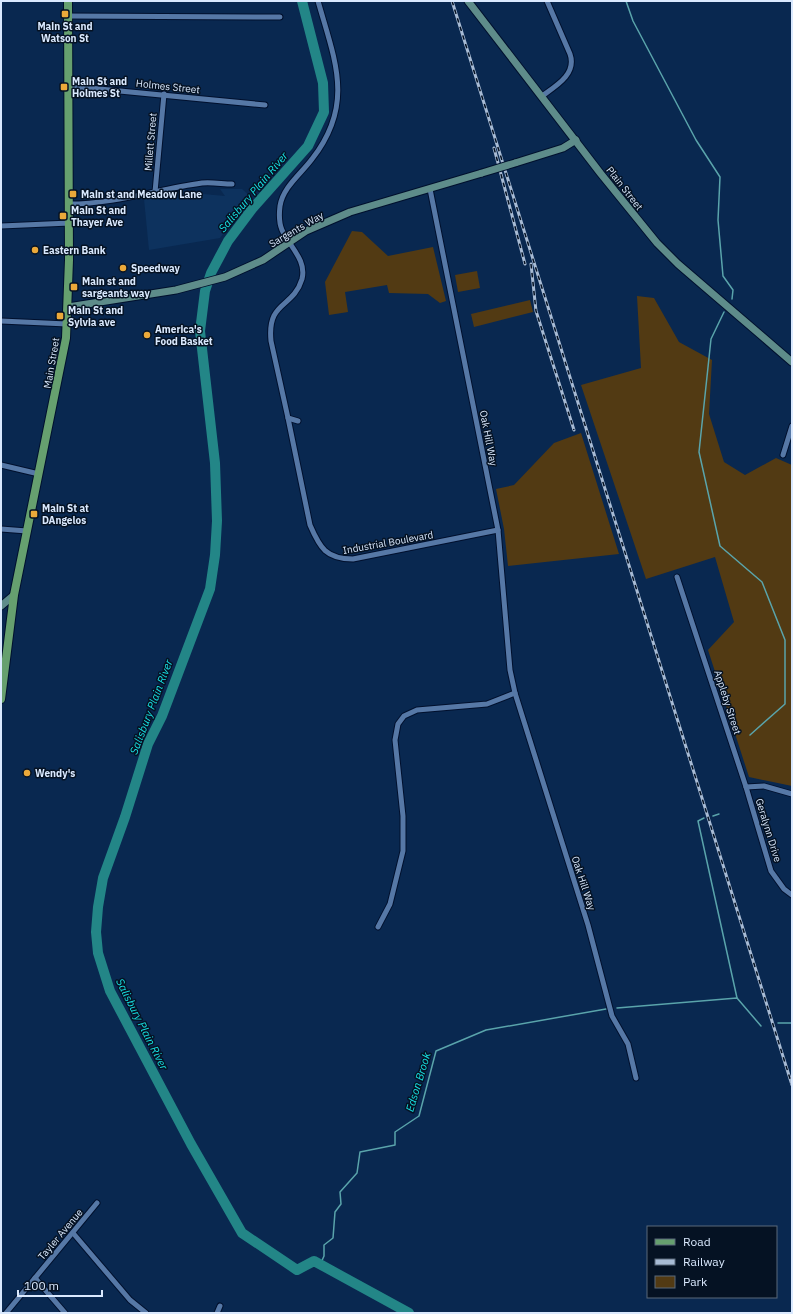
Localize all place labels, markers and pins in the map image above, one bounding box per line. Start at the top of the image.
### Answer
marker: Main St and Watson St [60,9,70,19]
place label: Main St and Watson St [37,20,93,45]
place label: Main St and Holmes St [72,75,127,100]
marker: Main St and Holmes St [59,82,69,92]
place label: Main st and Meadow Lane [81,188,202,201]
marker: Main st and Meadow Lane [68,189,78,199]
place label: Main St and Thayer Ave [71,204,126,229]
marker: Main St and Thayer Ave [58,211,68,221]
place label: Eastern Bank [43,244,106,257]
marker: Eastern Bank [30,245,40,255]
place label: Speedway [131,262,181,275]
marker: Speedway [118,263,128,273]
place label: Main st and sargeants way [82,275,150,300]
marker: Main st and sargeants way [69,282,79,292]
place label: Main St and Sylvia ave [68,304,123,329]
marker: Main St and Sylvia ave [55,311,65,321]
place label: America's Food Basket [155,323,213,348]
marker: America's Food Basket [142,330,152,340]
place label: Main St at DAngelos [42,502,89,527]
marker: Main St at DAngelos [29,509,39,519]
place label: Wendy's [35,767,75,780]
marker: Wendy's [22,768,32,778]

